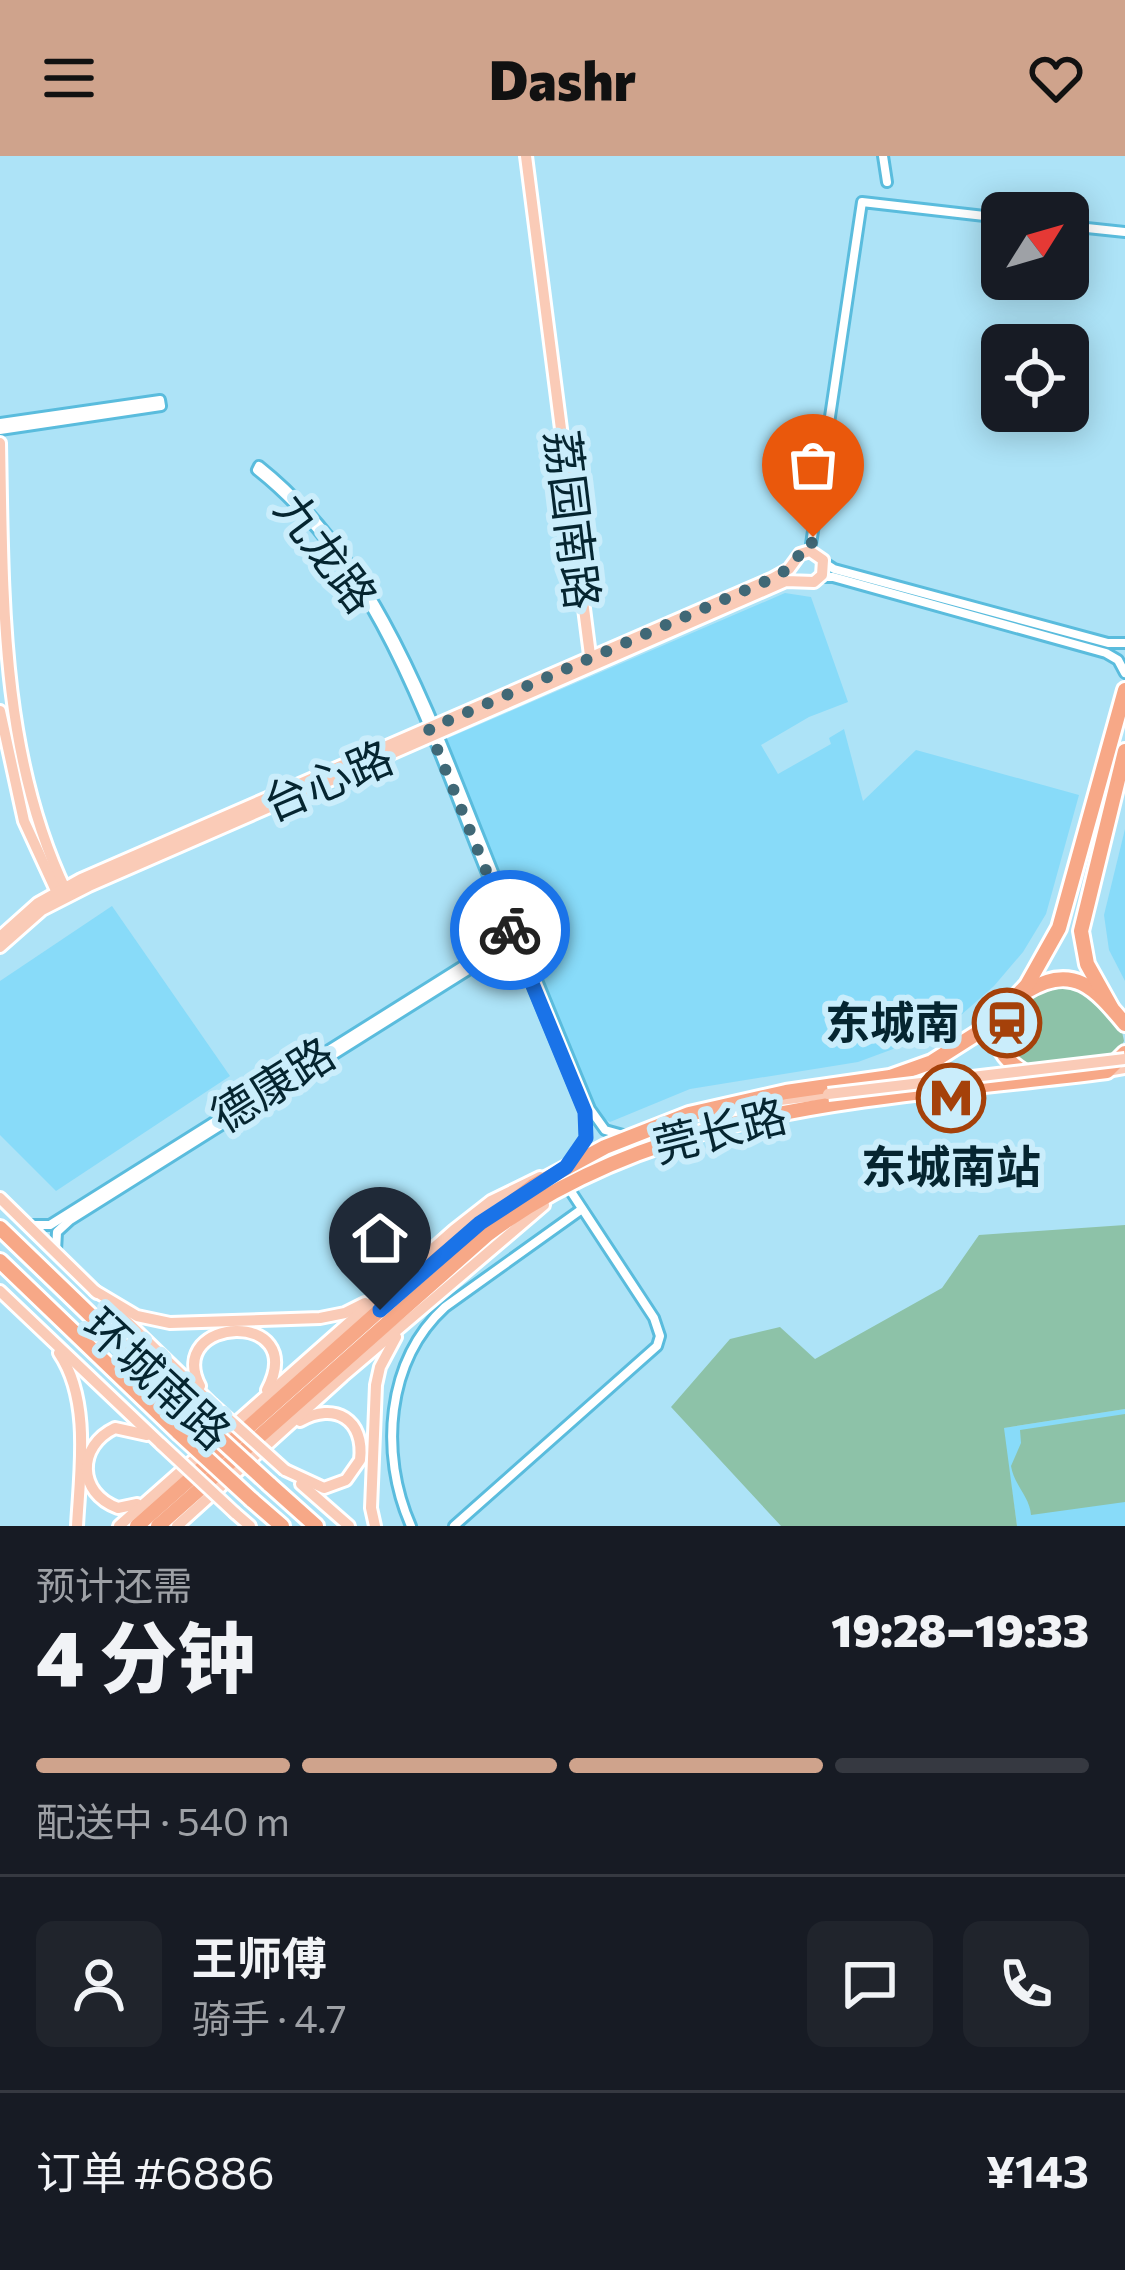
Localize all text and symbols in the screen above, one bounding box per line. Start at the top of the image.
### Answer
icon: menu [36,45,102,111]
text: Dashr [489,45,636,111]
icon: heart [1023,45,1089,111]
north arrow [981,192,1089,300]
map controls [981,192,1089,432]
button: locate [981,324,1089,432]
pin [762,414,864,537]
street label: 荔园南路 [536,427,613,612]
icon: bag [780,432,846,498]
street label: 九龙路 [265,481,391,622]
street label: 台心路 [254,727,400,830]
courier [450,870,570,990]
icon: bike [477,897,543,963]
station icon: 东城南 [972,988,1042,1058]
place label: 东城南 [825,993,960,1048]
street label: 德康路 [200,1024,343,1142]
metro station icon: 东城南站 [916,1063,986,1133]
street label: 莞长路 [647,1086,792,1172]
place label: 东城南站 [861,1137,1041,1192]
pin [329,1187,431,1310]
icon: home [347,1205,413,1271]
street label: 环城南路 [74,1296,243,1459]
text: 预计还需 [36,1560,192,1608]
text: 19:28–19:33 [831,1601,1089,1656]
text: 4 分钟 [36,1608,255,1703]
text: 配送中 · 540 m [36,1796,290,1844]
button: person [36,1921,162,2047]
button: chat [807,1921,933,2047]
button: phone [963,1921,1089,2047]
text: 王师傅 [192,1929,327,1984]
text: 骑手 · 4.7 [192,1993,347,2041]
text: ¥143 [986,2142,1089,2197]
text: 订单 #6886 [36,2143,275,2198]

